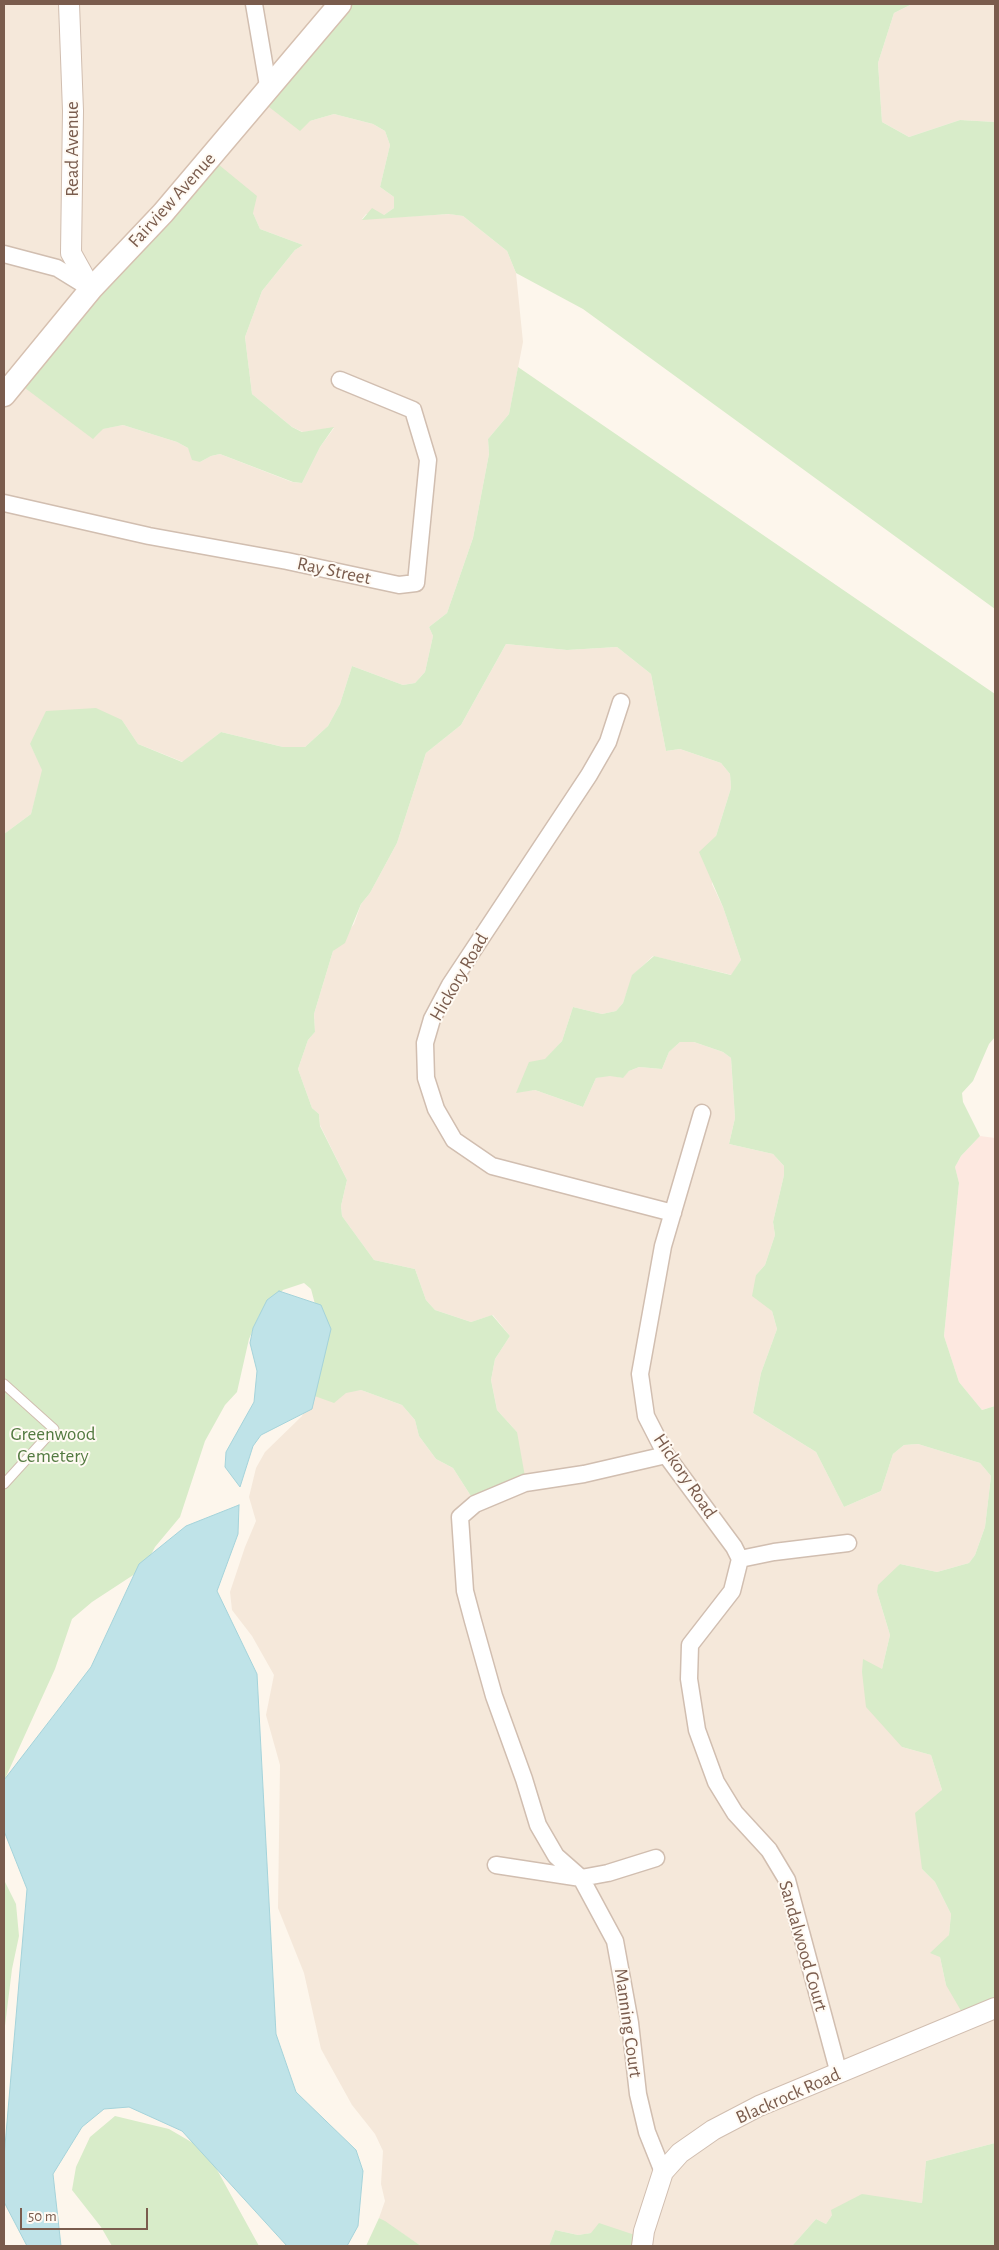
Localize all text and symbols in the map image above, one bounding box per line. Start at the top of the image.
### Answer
street label: Read Avenue [61,101,83,197]
street label: Fairview Avenue [123,148,221,252]
street label: Ray Street [295,552,373,590]
street label: Hickory Road [425,929,493,1025]
park label: Greenwood Cemetery [10,1423,96,1467]
street label: Hickory Road [648,1429,722,1523]
street label: Sandalwood Court [773,1878,833,2014]
street label: Manning Court [609,1967,647,2079]
street label: Blackrock Road [732,2063,844,2129]
scale bar [22,2198,150,2230]
text: 50 m [28,2209,57,2224]

